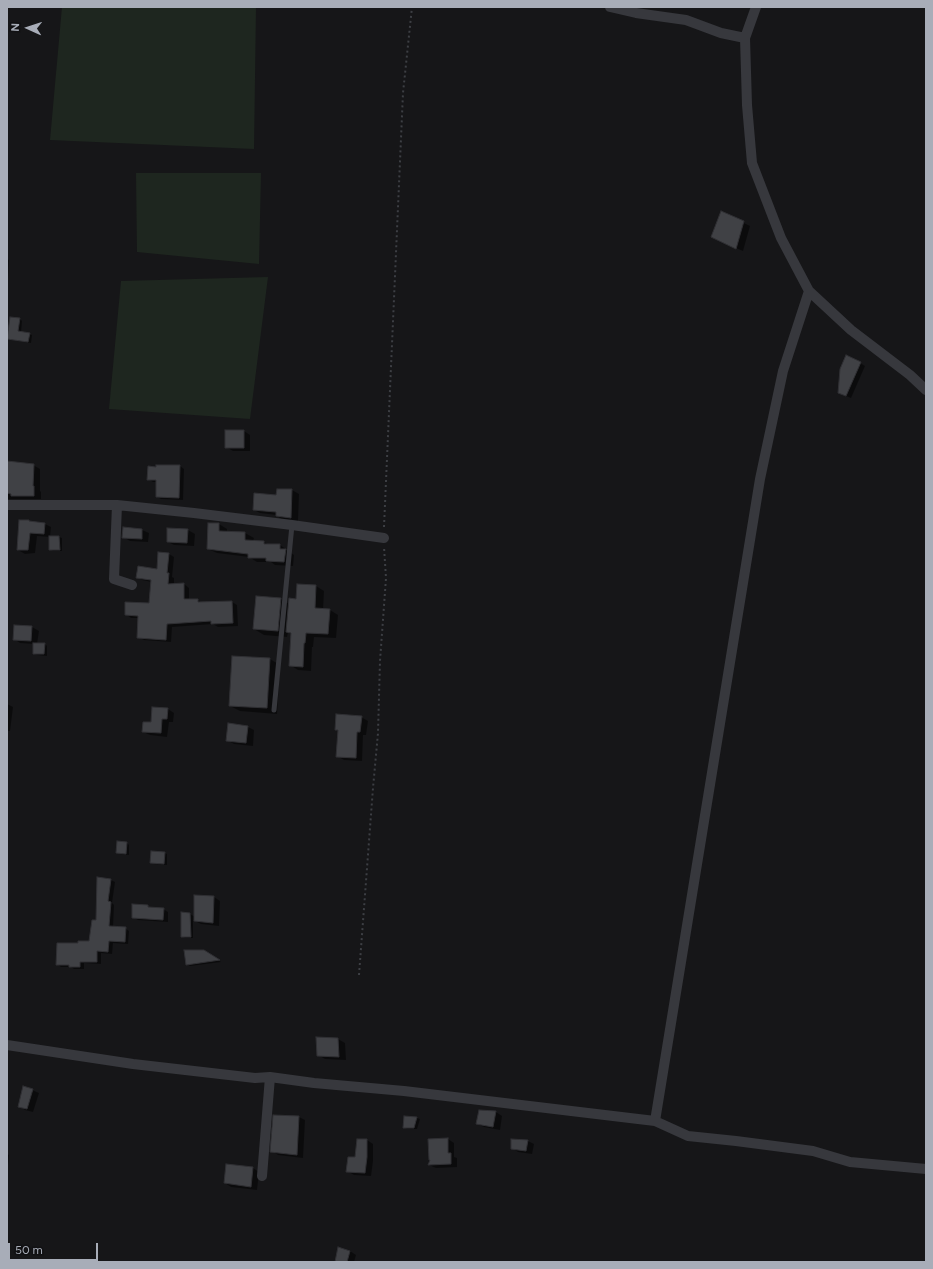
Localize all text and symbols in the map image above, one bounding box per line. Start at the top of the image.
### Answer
north arrow [8,8,48,48]
text: N [9,23,22,32]
scale bar [10,1235,100,1261]
text: 50 m [15,1243,43,1257]

